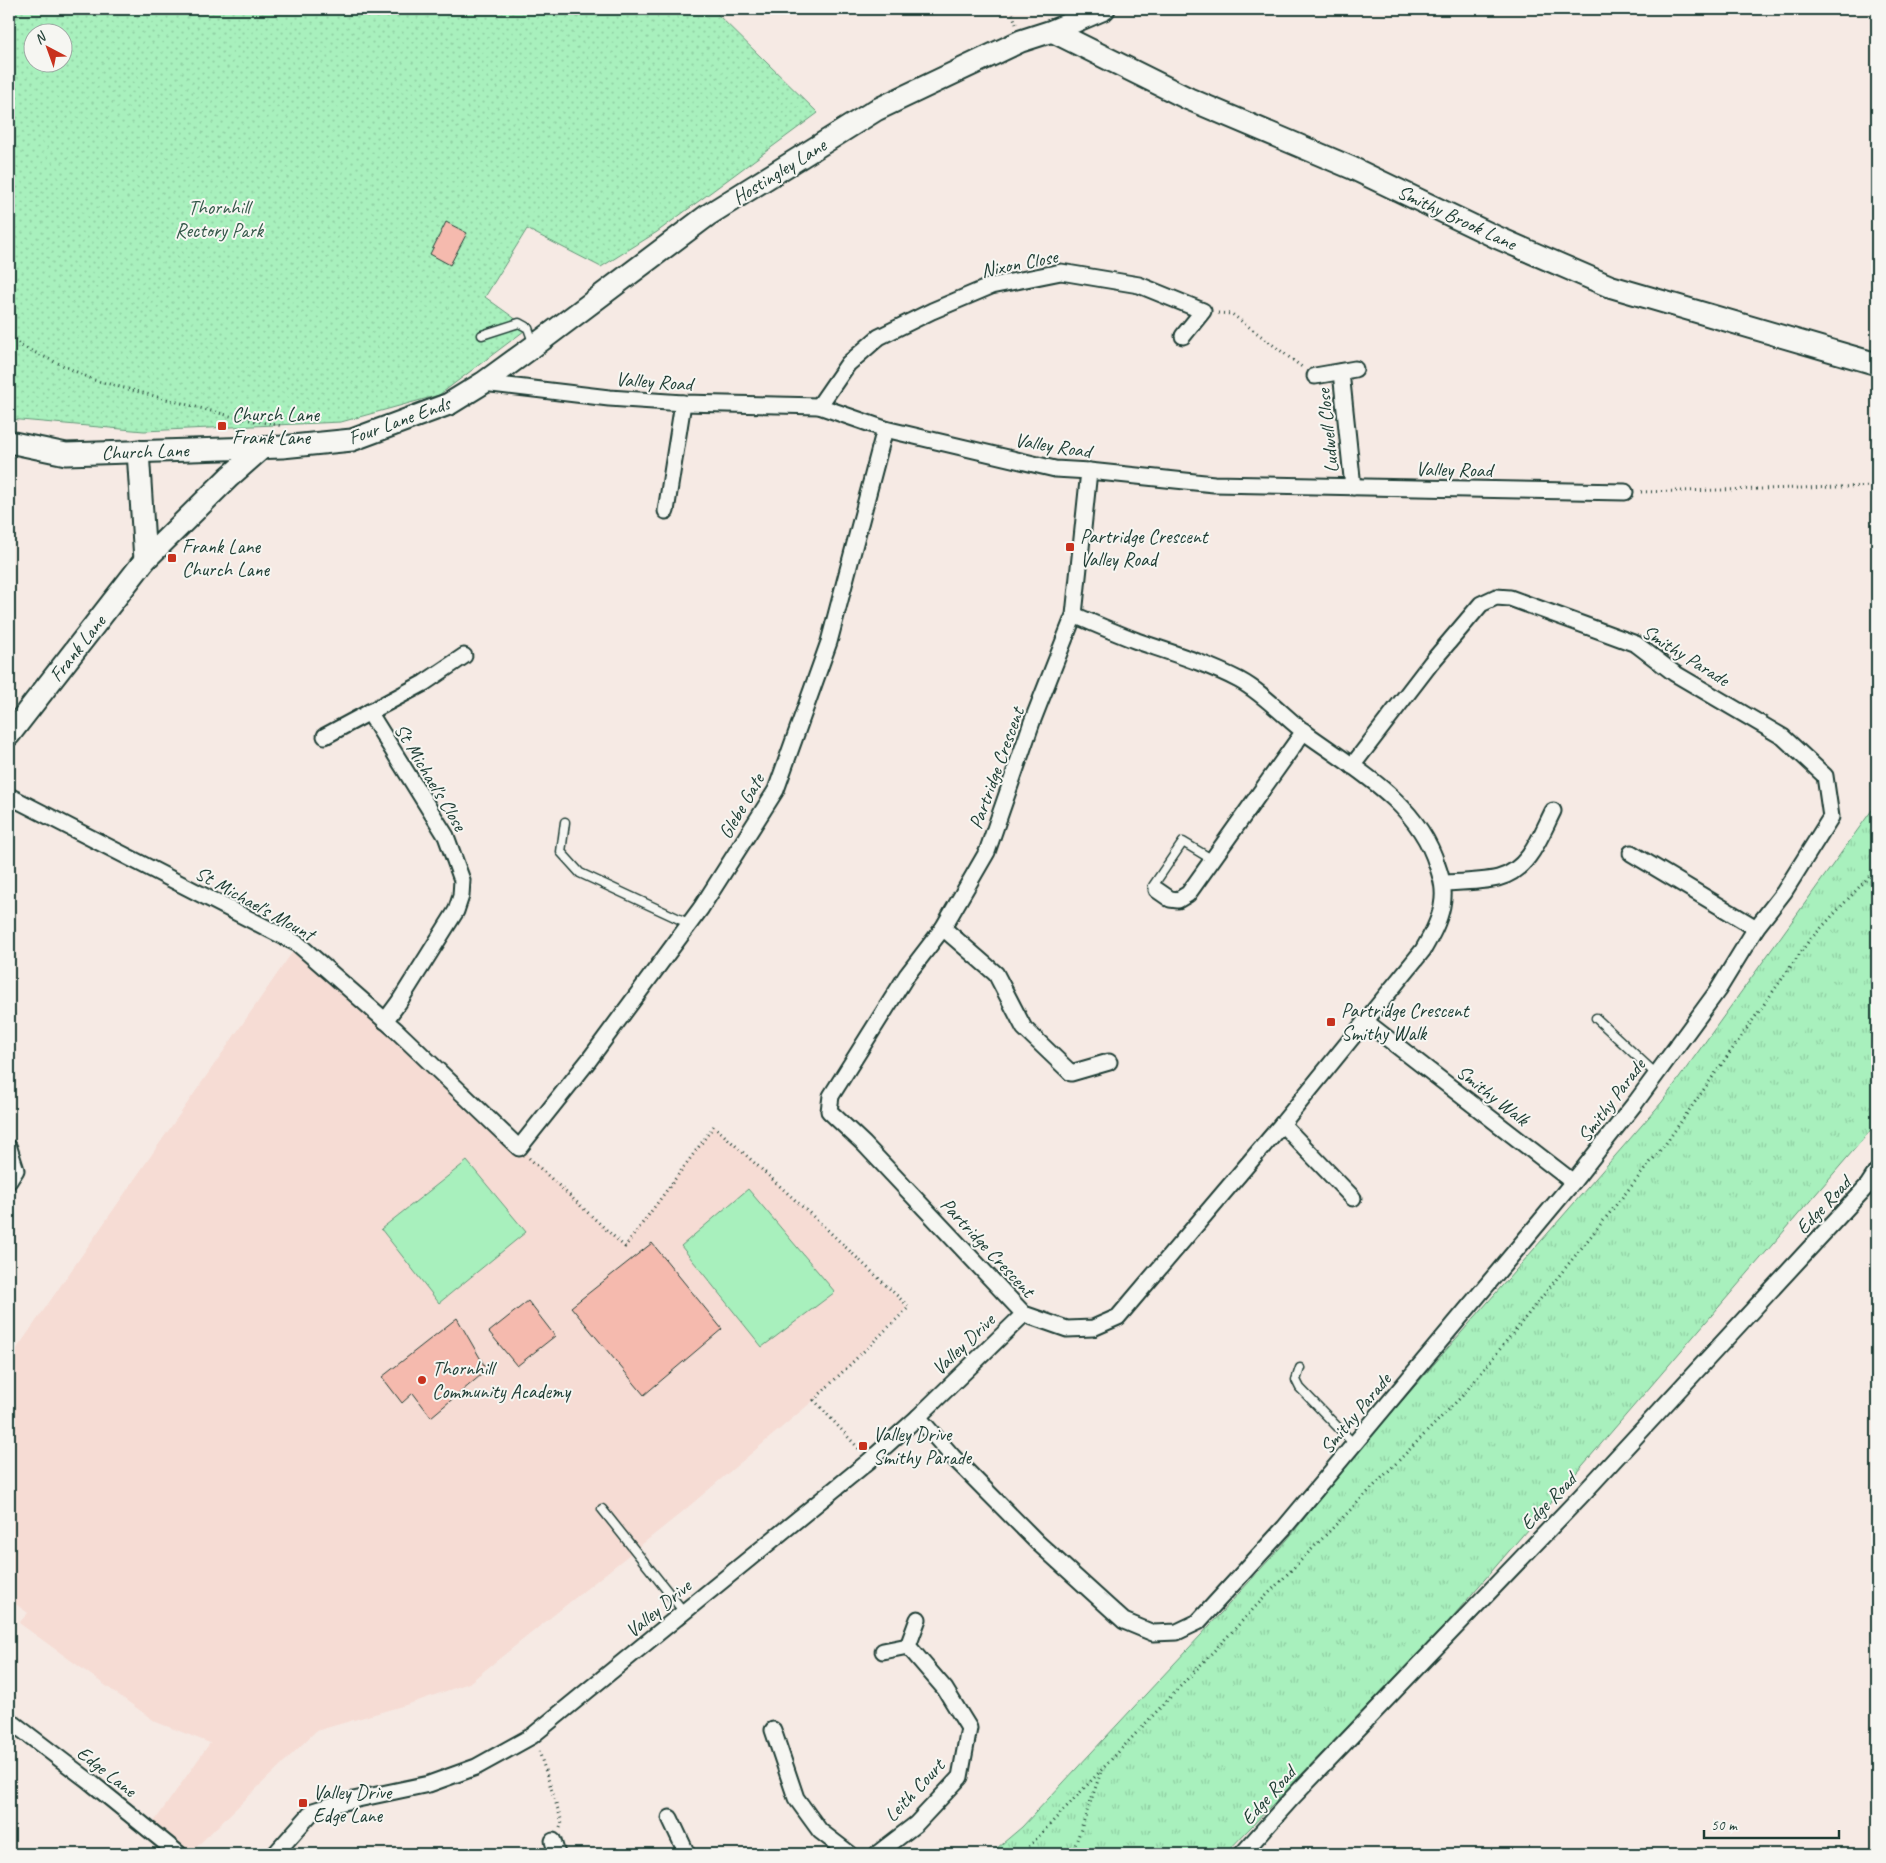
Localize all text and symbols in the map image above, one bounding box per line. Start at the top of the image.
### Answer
north arrow [22,22,72,72]
text: N [31,28,50,48]
street label: Hostingley Lane [728,132,832,210]
street label: Smithy Brook Lane [1393,179,1521,256]
park label: Thornhill Rectory Park [175,195,265,243]
street label: Nixon Close [979,244,1061,283]
street label: Valley Road [615,366,696,397]
street label: Ludwell Close [1310,386,1344,474]
street label: Four Lane Ends [345,390,456,450]
place label: Church Lane Frank Lane [232,402,320,450]
marker: Church Lane Frank Lane [216,420,228,432]
street label: Valley Road [1013,427,1096,464]
street label: Church Lane [101,437,190,466]
street label: Valley Road [1415,456,1496,483]
place label: Partridge Crescent Valley Road [1080,524,1210,572]
place label: Frank Lane Church Lane [182,534,270,582]
marker: Partridge Crescent Valley Road [1064,541,1076,553]
marker: Frank Lane Church Lane [166,552,178,564]
street label: Frank Lane [44,609,112,687]
street label: Smithy Parade [1638,619,1735,693]
street label: Partridge Crescent [963,702,1031,832]
street label: St Michael's Close [389,719,473,837]
street label: Glebe Gate [713,768,771,843]
street label: St Michael's Mount [191,860,322,948]
place label: Partridge Crescent Smithy Walk [1341,998,1471,1046]
marker: Partridge Crescent Smithy Walk [1325,1016,1337,1028]
street label: Smithy Parade [1572,1052,1652,1147]
street label: Smithy Walk [1451,1059,1535,1132]
street label: Edge Road [1790,1169,1859,1240]
street label: Partridge Crescent [935,1192,1042,1304]
street label: Valley Drive [927,1307,1001,1381]
place label: Thornhill Community Academy [432,1356,572,1404]
street label: Smithy Parade [1314,1367,1397,1459]
marker: Thornhill Community Academy [416,1374,428,1386]
place label: Valley Drive Smithy Parade [873,1422,973,1470]
marker: Valley Drive Smithy Parade [857,1440,869,1452]
street label: Edge Road [1515,1465,1584,1535]
street label: Valley Drive [620,1573,697,1643]
street label: Edge Lane [72,1740,143,1803]
street label: Leith Court [879,1752,951,1827]
street label: Edge Road [1235,1758,1303,1830]
place label: Valley Drive Edge Lane [313,1780,393,1828]
marker: Valley Drive Edge Lane [297,1797,309,1809]
scale bar [1704,1808,1838,1840]
text: 50 m [1711,1816,1738,1835]

